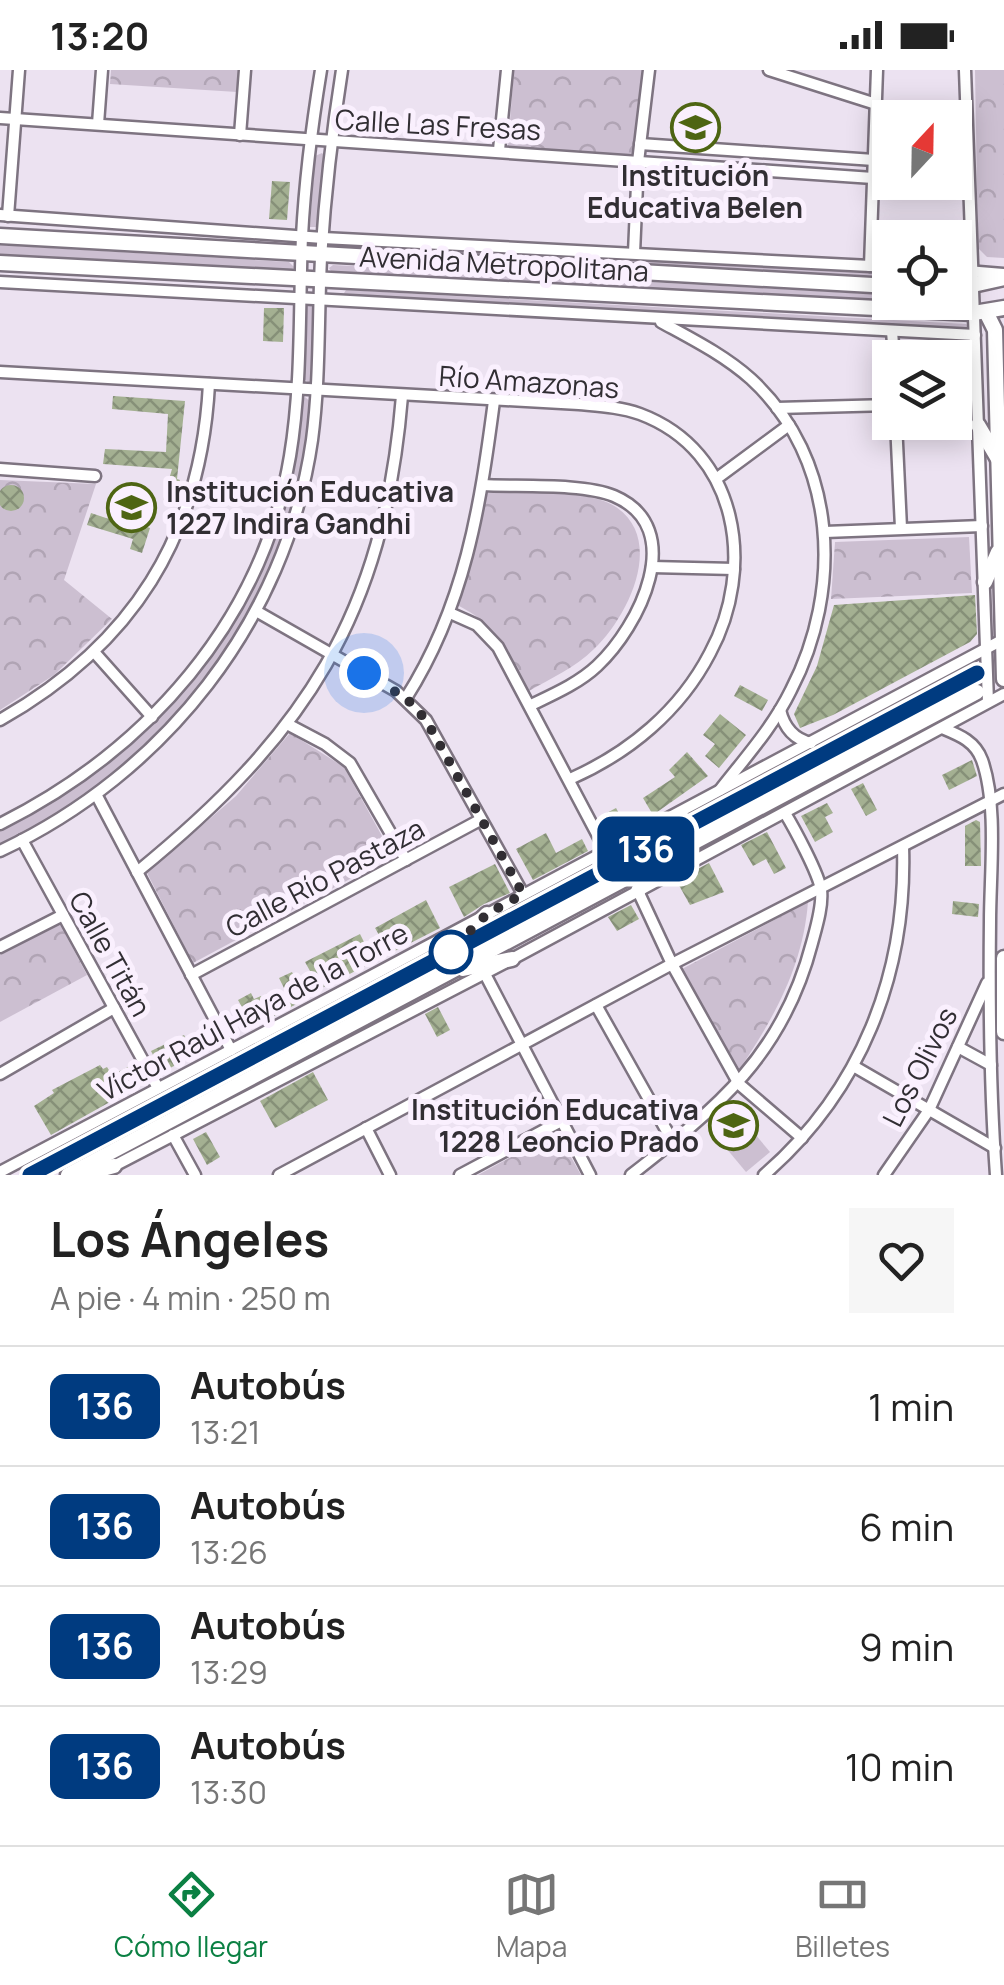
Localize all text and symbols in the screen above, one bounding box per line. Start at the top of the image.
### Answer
text: 13:20 [50,9,149,61]
street label: Calle Las Fresas [334,100,542,148]
north arrow [872,100,972,200]
map controls [872,100,972,440]
school or university icon: Institución Educativa Belen [669,102,721,154]
place label: Institución Educativa Belen [587,156,803,226]
button: locate [872,220,972,320]
street label: Avenida Metropolitana [358,236,650,290]
button: layers [872,340,972,440]
street label: Río Amazonas [438,356,620,406]
place label: Institución Educativa 1227 Indira Gandhi [166,472,454,542]
school or university icon: Institución Educativa 1227 Indira Gandhi [105,482,157,534]
your location [339,648,389,698]
street label: Calle Río Pastaza [219,809,430,945]
line badge: 136 [588,816,704,882]
text: 136 [617,825,675,873]
street label: Calle Titán [61,884,161,1023]
street label: Víctor Raúl Haya de la Torre [91,913,414,1109]
unlabelled marker [430,931,472,973]
street label: Los Olivos [873,1000,965,1133]
place label: Institución Educativa 1228 Leoncio Prado [411,1090,699,1160]
school or university icon: Institución Educativa 1228 Leoncio Prado [708,1100,760,1152]
text: Los Ángeles [50,1206,329,1271]
button: heart [849,1208,954,1313]
text: A pie · 4 min · 250 m [50,1276,331,1320]
text: Autobús [190,1358,346,1410]
text: 1 min [868,1380,954,1432]
text: 136 [76,1382,134,1430]
text: 13:21 [190,1410,260,1454]
text: Autobús [190,1478,346,1530]
text: 6 min [859,1500,954,1552]
text: 136 [76,1502,134,1550]
text: 13:26 [190,1530,268,1574]
text: Autobús [190,1598,346,1650]
text: 9 min [859,1620,954,1672]
text: 136 [76,1622,134,1670]
text: 13:29 [190,1650,268,1694]
text: Autobús [190,1718,346,1770]
text: 10 min [845,1740,954,1792]
text: 136 [76,1742,134,1790]
text: 13:30 [190,1770,267,1814]
tab: Cómo llegar [114,1867,268,1965]
tab: Mapa [496,1867,567,1965]
tab: Billetes [795,1867,890,1965]

